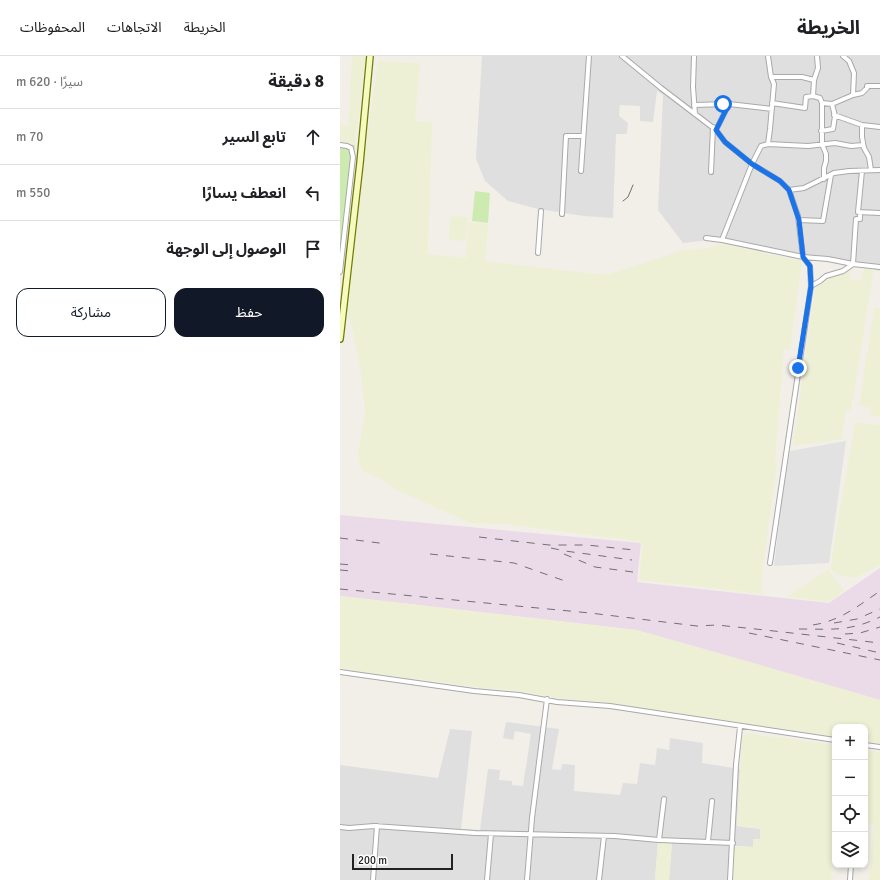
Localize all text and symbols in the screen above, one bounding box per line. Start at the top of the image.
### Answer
text: الخريطة [797,16,860,40]
text: المحفوظات [20,19,85,36]
text: الاتجاهات [107,19,162,36]
text: الخريطة [184,19,226,36]
text: 8 دقيقة [268,71,324,92]
text: سيرًا · 620 m [16,74,83,90]
route start [714,95,732,113]
icon: ahead [302,126,324,148]
text: تابع السير [223,128,286,146]
text: 70 m [16,129,43,145]
icon: left [302,182,324,204]
text: انعطف يسارًا [202,184,286,202]
text: 550 m [16,185,50,201]
icon: arrive [302,238,324,260]
text: الوصول إلى الوجهة [166,240,286,258]
button: مشاركة [16,288,166,337]
button: حفظ [174,288,324,337]
route end [789,359,807,377]
map controls [832,724,868,868]
button: + [832,724,868,760]
button: − [832,760,868,796]
button: locate [832,796,868,832]
button: layers [832,832,868,868]
scale bar [352,852,453,871]
text: 200 m [358,854,387,867]

